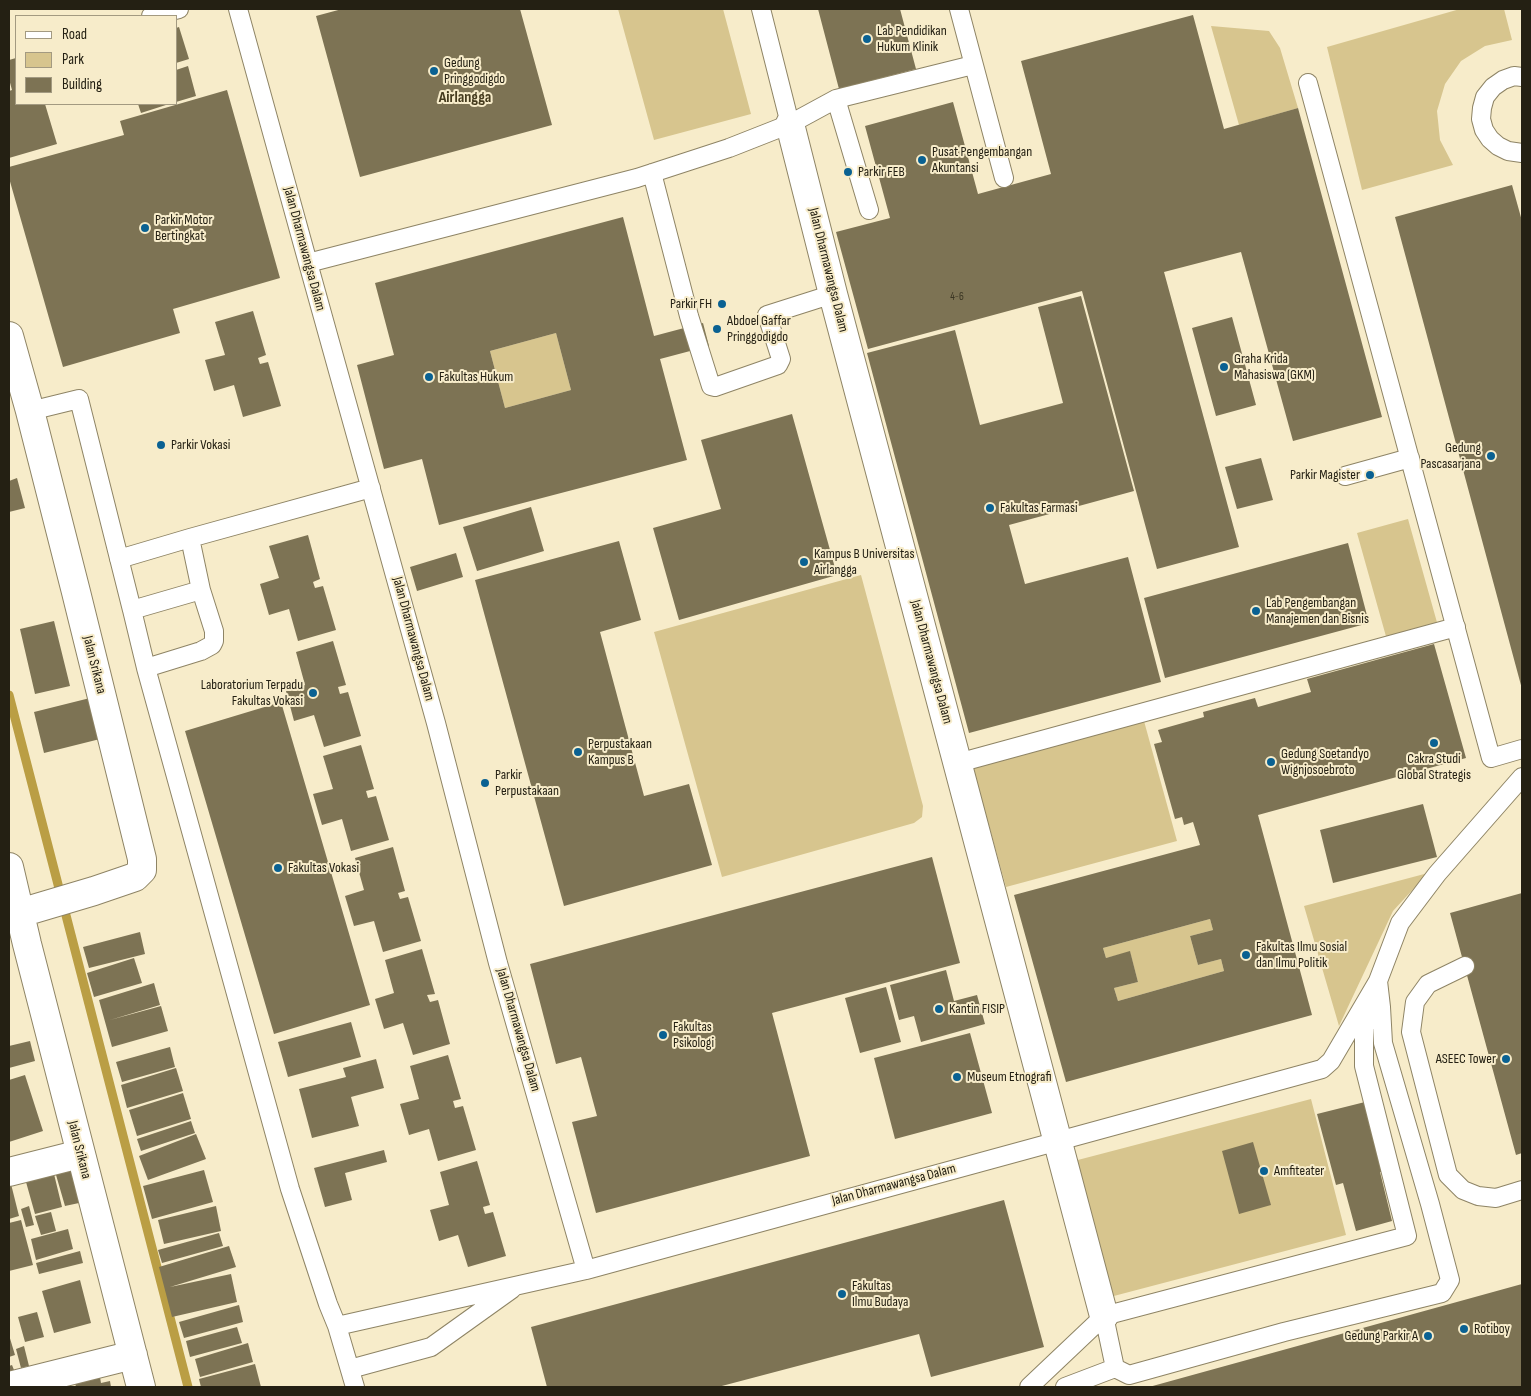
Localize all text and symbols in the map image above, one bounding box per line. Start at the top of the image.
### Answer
legend [15,15,178,105]
place label: Lab Pendidikan Hukum Klinik [877,23,947,56]
text: Road [62,25,87,44]
marker: Lab Pendidikan Hukum Klinik [861,33,873,45]
text: Park [62,50,84,69]
place label: Gedung Pringgodigdo [444,55,505,88]
marker: Gedung Pringgodigdo [428,65,440,77]
text: Building [62,75,102,94]
district label: Airlangga [439,88,491,108]
place label: Pusat Pengembangan Akuntansi [932,144,1032,176]
marker: Pusat Pengembangan Akuntansi [916,154,928,166]
place label: Parkir FEB [858,164,905,180]
marker: Parkir FEB [842,166,854,178]
street label: Jalan Dharmawangsa Dalam [279,185,329,313]
street label: Jalan Dharmawangsa Dalam [804,206,852,334]
place label: Parkir Motor Bertingkat [155,212,212,244]
marker: Parkir Motor Bertingkat [139,222,151,234]
house number: 4-6 [950,290,964,304]
place label: Parkir FH [670,296,712,312]
marker: Parkir FH [716,298,728,310]
place label: Abdoel Gaffar Pringgodigdo [727,313,791,346]
marker: Abdoel Gaffar Pringgodigdo [711,323,723,335]
place label: Graha Krida Mahasiswa (GKM) [1234,351,1315,384]
marker: Graha Krida Mahasiswa (GKM) [1218,361,1230,373]
place label: Fakultas Hukum [439,369,513,385]
marker: Fakultas Hukum [423,371,435,383]
place label: Parkir Vokasi [171,437,230,453]
marker: Parkir Vokasi [155,439,167,451]
place label: Gedung Pascasarjana [1420,440,1481,472]
marker: Gedung Pascasarjana [1485,450,1497,462]
place label: Parkir Magister [1290,467,1360,483]
marker: Parkir Magister [1364,469,1376,481]
place label: Fakultas Farmasi [1000,500,1078,516]
marker: Fakultas Farmasi [984,502,996,514]
place label: Kampus B Universitas Airlangga [814,546,915,578]
marker: Kampus B Universitas Airlangga [798,556,810,568]
street label: Jalan Dharmawangsa Dalam [388,575,438,703]
place label: Lab Pengembangan Manajemen dan Bisnis [1266,595,1369,628]
street label: Jalan Dharmawangsa Dalam [906,598,956,726]
marker: Lab Pengembangan Manajemen dan Bisnis [1250,605,1262,617]
street label: Jalan Srikana [79,634,109,696]
place label: Laboratorium Terpadu Fakultas Vokasi [201,677,303,710]
marker: Laboratorium Terpadu Fakultas Vokasi [307,687,319,699]
place label: Perpustakaan Kampus B [588,736,652,769]
marker: Cakra Studi Global Strategis [1428,737,1440,749]
marker: Perpustakaan Kampus B [572,746,584,758]
place label: Gedung Soetandyo Wignjosoebroto [1281,746,1369,779]
place label: Cakra Studi Global Strategis [1397,751,1471,784]
marker: Gedung Soetandyo Wignjosoebroto [1265,756,1277,768]
place label: Parkir Perpustakaan [495,767,559,800]
marker: Parkir Perpustakaan [479,777,491,789]
place label: Fakultas Vokasi [288,860,359,876]
marker: Fakultas Vokasi [272,862,284,874]
place label: Fakultas Ilmu Sosial dan Ilmu Politik [1256,939,1347,972]
marker: Fakultas Ilmu Sosial dan Ilmu Politik [1240,949,1252,961]
street label: Jalan Dharmawangsa Dalam [492,966,544,1094]
place label: Kantin FISIP [949,1001,1005,1017]
marker: Kantin FISIP [933,1003,945,1015]
place label: Fakultas Psikologi [673,1019,714,1052]
marker: Fakultas Psikologi [657,1029,669,1041]
place label: ASEEC Tower [1436,1051,1496,1067]
marker: ASEEC Tower [1500,1053,1512,1065]
place label: Museum Etnografi [967,1069,1052,1085]
marker: Museum Etnografi [951,1071,963,1083]
street label: Jalan Srikana [64,1119,94,1181]
street label: Jalan Dharmawangsa Dalam [830,1160,958,1210]
place label: Amfiteater [1274,1163,1324,1179]
marker: Amfiteater [1258,1165,1270,1177]
place label: Fakultas Ilmu Budaya [852,1278,908,1310]
marker: Fakultas Ilmu Budaya [836,1288,848,1300]
place label: Rotiboy [1474,1321,1510,1337]
marker: Rotiboy [1458,1323,1470,1335]
place label: Gedung Parkir A [1345,1328,1418,1344]
marker: Gedung Parkir A [1422,1330,1434,1342]

